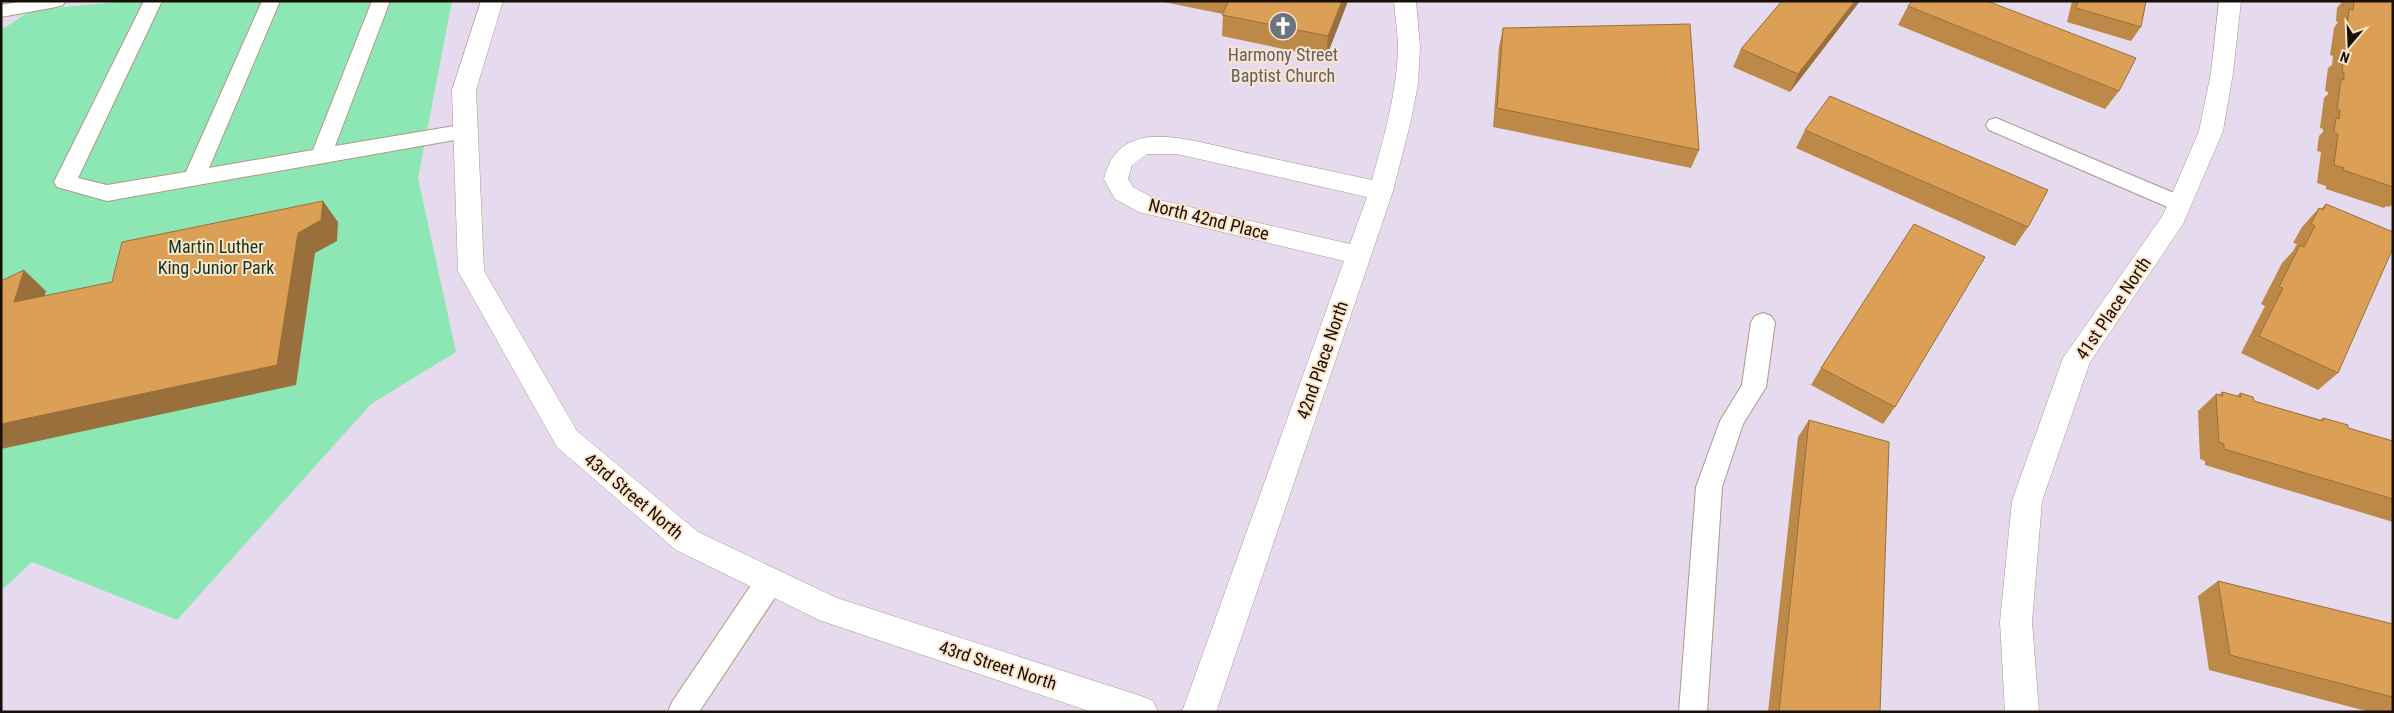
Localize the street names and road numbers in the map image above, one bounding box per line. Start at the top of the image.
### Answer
street label: North 42nd Place [1147,194,1271,244]
street label: 41st Place North [2071,253,2155,363]
street label: 42nd Place North [1292,298,1352,422]
street label: 43rd Street North [580,449,688,543]
street label: 43rd Street North [936,636,1060,694]

